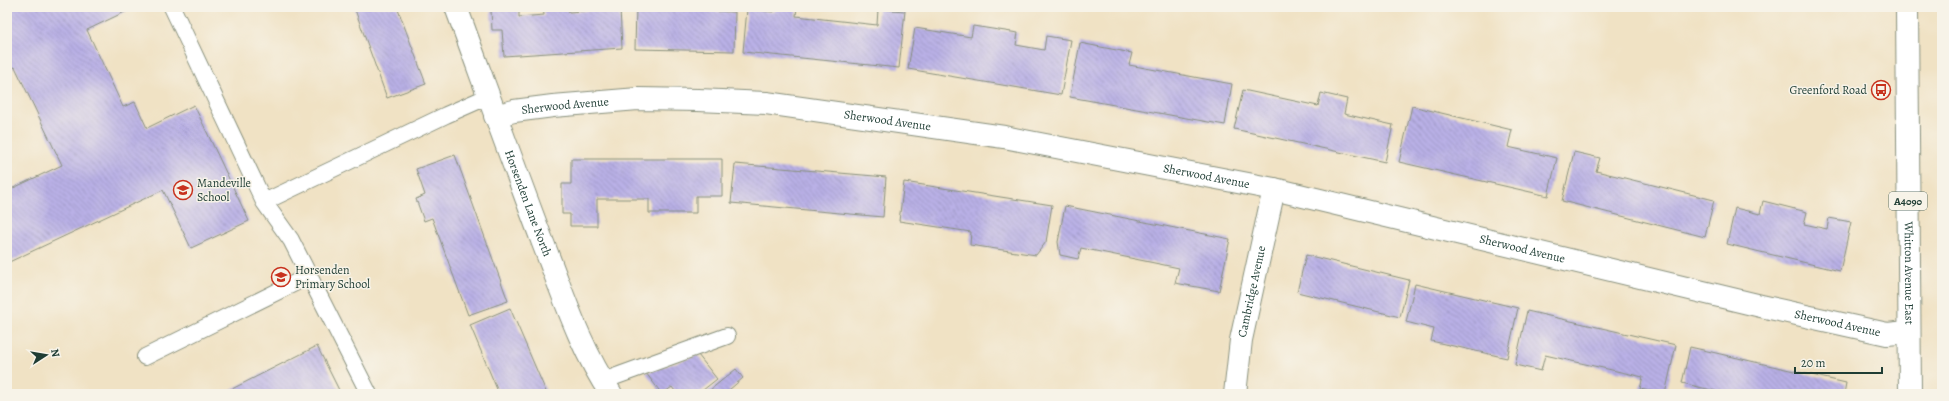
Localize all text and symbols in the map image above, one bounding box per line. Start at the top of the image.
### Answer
bus stop icon: Greenford Road [1870,79,1892,101]
place label: Greenford Road [1789,82,1868,98]
street label: Sherwood Avenue [520,93,609,118]
street label: Sherwood Avenue [843,106,932,134]
street label: Horsenden Lane North [501,148,556,259]
street label: Sherwood Avenue [1162,160,1251,192]
place label: Mandeville School [197,175,251,205]
school or university icon: Mandeville School [172,179,194,201]
road number: A4090 [1889,192,1927,210]
street label: Whitton Avenue East [1901,220,1917,325]
street label: Sherwood Avenue [1478,231,1567,267]
street label: Cambridge Avenue [1234,244,1269,339]
place label: Horsenden Primary School [295,262,370,292]
school or university icon: Horsenden Primary School [270,266,292,288]
street label: Sherwood Avenue [1793,306,1882,340]
north arrow [26,335,66,375]
text: N [47,348,63,359]
scale bar [1795,349,1882,375]
text: 20 m [1801,355,1825,371]

